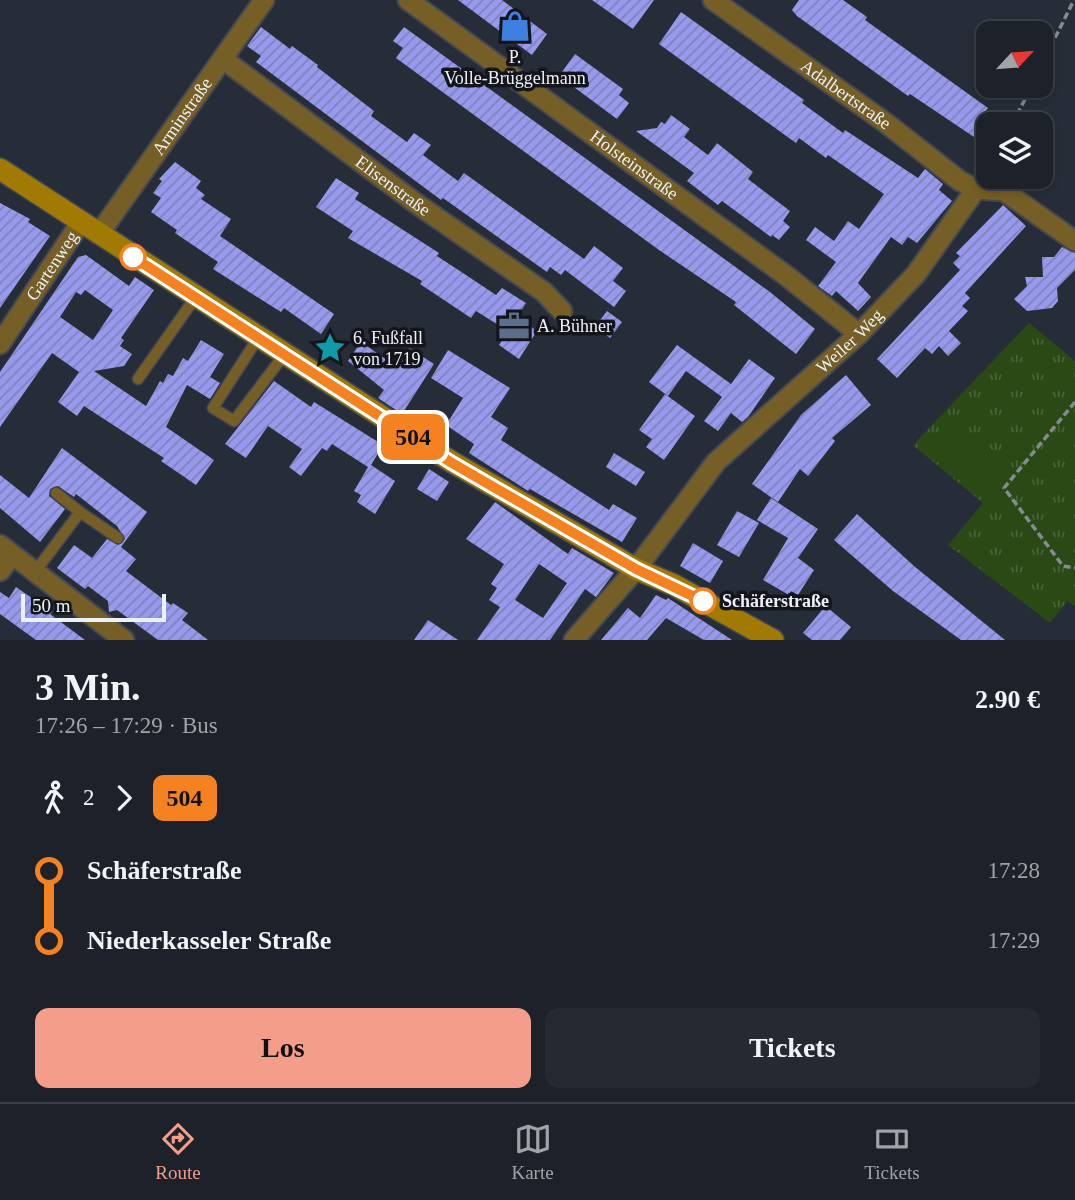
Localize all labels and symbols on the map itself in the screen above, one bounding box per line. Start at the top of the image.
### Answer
shop icon: P. Volle-Brüggelmann [498,9,532,43]
north arrow [976,21,1054,98]
place label: P. Volle-Brüggelmann [444,47,586,88]
street label: Adalbertstraße [797,56,895,133]
street label: Arminstraße [148,74,216,159]
street label: Holsteinstraße [586,126,682,204]
street label: Elisenstraße [352,152,434,220]
street label: Gartenweg [22,227,82,304]
unlabelled marker [120,244,146,270]
street label: Weiler Weg [812,305,887,377]
office icon: A. Bühner [497,309,531,343]
place label: A. Bühner [537,316,612,336]
place label: 6. Fußfall von 1719 [353,328,423,369]
place icon: 6. Fußfall von 1719 [313,331,347,365]
line badge: 504 [373,414,453,460]
marker: Schäferstraße [690,588,716,614]
scale bar [21,591,166,623]
place label: Schäferstraße [722,591,829,611]

